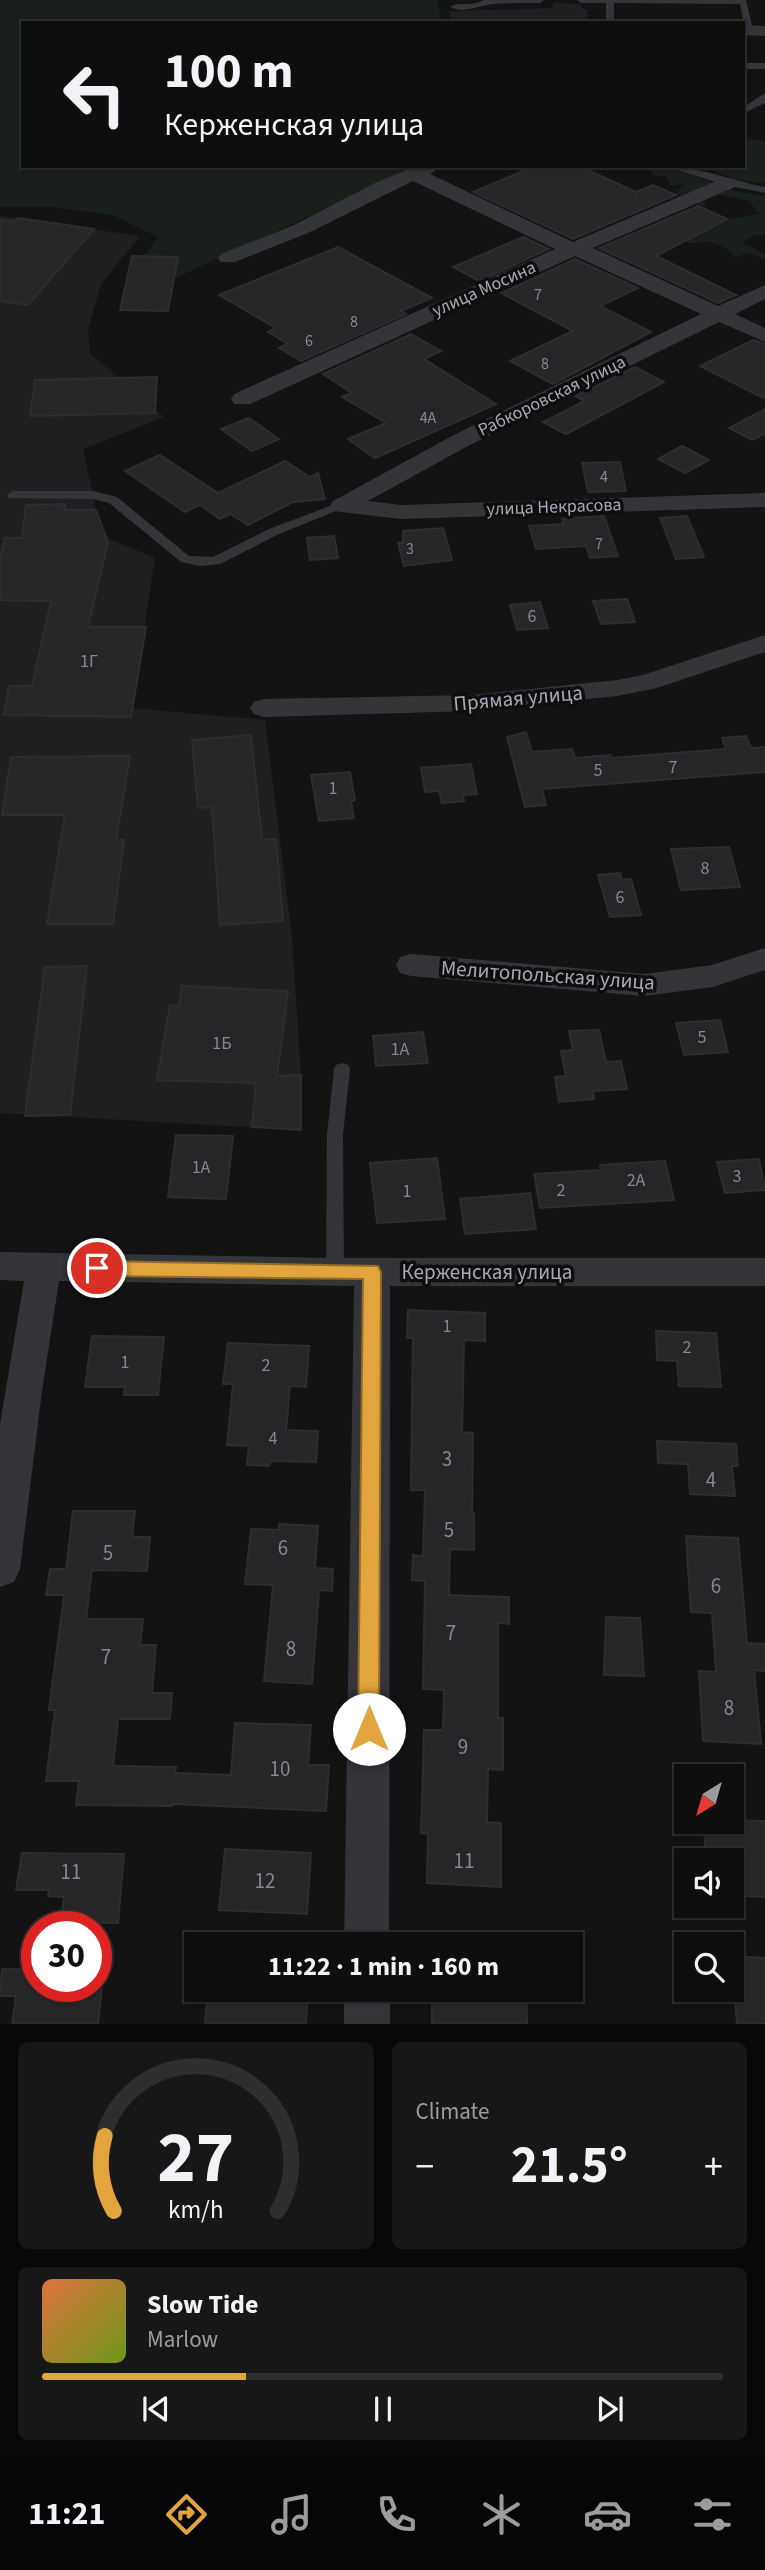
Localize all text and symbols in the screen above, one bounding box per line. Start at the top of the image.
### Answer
text: 100 m [164,37,293,107]
icon: left [49,49,140,140]
text: Керженская улица [164,102,424,148]
street label: улица Мосина [428,255,540,323]
house number: 7 [534,284,542,306]
house number: 8 [350,311,358,333]
house number: 6 [305,330,313,352]
street label: Рабкоровская улица [474,349,630,443]
house number: 8 [541,353,549,375]
house number: 4А [420,407,437,429]
house number: 4 [600,466,608,488]
street label: улица Некрасова [486,492,622,522]
house number: 7 [595,533,603,555]
house number: 3 [406,538,414,560]
house number: 6 [528,604,537,629]
house number: 1Г [80,649,98,674]
street label: Прямая улица [452,677,584,719]
house number: 7 [669,755,678,780]
house number: 5 [594,758,603,783]
house number: 1 [329,776,337,801]
house number: 8 [701,856,710,881]
house number: 6 [616,885,625,910]
street label: Мелитопольская улица [440,953,656,997]
house number: 5 [698,1025,707,1050]
house number: 1Б [212,1031,232,1056]
house number: 1А [391,1037,410,1062]
house number: 1А [192,1155,211,1180]
house number: 3 [733,1164,742,1189]
house number: 2А [627,1168,646,1193]
house number: 2 [557,1178,566,1203]
house number: 1 [403,1179,411,1204]
pin [67,1238,127,1298]
icon: arrive [78,1249,116,1287]
street label: Керженская улица [402,1257,572,1287]
house number: 1 [443,1314,451,1339]
house number: 2 [683,1335,692,1360]
house number: 1 [121,1350,129,1375]
house number: 2 [262,1353,271,1378]
house number: 4 [269,1426,278,1451]
house number: 3 [442,1444,452,1474]
house number: 4 [706,1465,716,1495]
house number: 5 [444,1515,454,1545]
house number: 6 [278,1533,288,1563]
house number: 5 [103,1538,113,1568]
house number: 6 [711,1571,721,1601]
house number: 7 [446,1618,456,1648]
house number: 8 [286,1634,296,1664]
house number: 7 [101,1642,111,1672]
position arrow [332,1692,406,1766]
house number: 8 [724,1693,734,1723]
house number: 9 [458,1732,468,1762]
house number: 10 [270,1754,290,1784]
north arrow [674,1764,744,1834]
map controls [674,1764,744,2002]
house number: 11 [454,1846,474,1876]
button: sound [674,1848,744,1918]
house number: 11 [61,1857,81,1887]
house number: 12 [255,1866,275,1896]
speed limit sign: 30 [21,1911,112,2002]
button: search [674,1932,744,2002]
text: 11:22 · 1 min · 160 m [268,1948,499,1985]
text: Climate [416,2095,489,2128]
text: 27 [157,2107,234,2211]
text: 21.5° [511,2129,628,2203]
text: − [416,2140,434,2194]
text: + [704,2140,723,2194]
text: km/h [168,2192,224,2228]
text: Slow Tide [147,2286,258,2323]
text: Marlow [147,2323,218,2356]
icon: previous [137,2390,175,2428]
icon: pause [364,2390,402,2428]
icon: next [591,2390,629,2428]
icon: directions [162,2490,211,2539]
icon: music [267,2490,316,2539]
icon: phone [372,2490,421,2539]
icon: climate [477,2490,526,2539]
icon: car [583,2490,632,2539]
icon: filters [688,2490,737,2539]
text: 11:21 [28,2491,105,2537]

